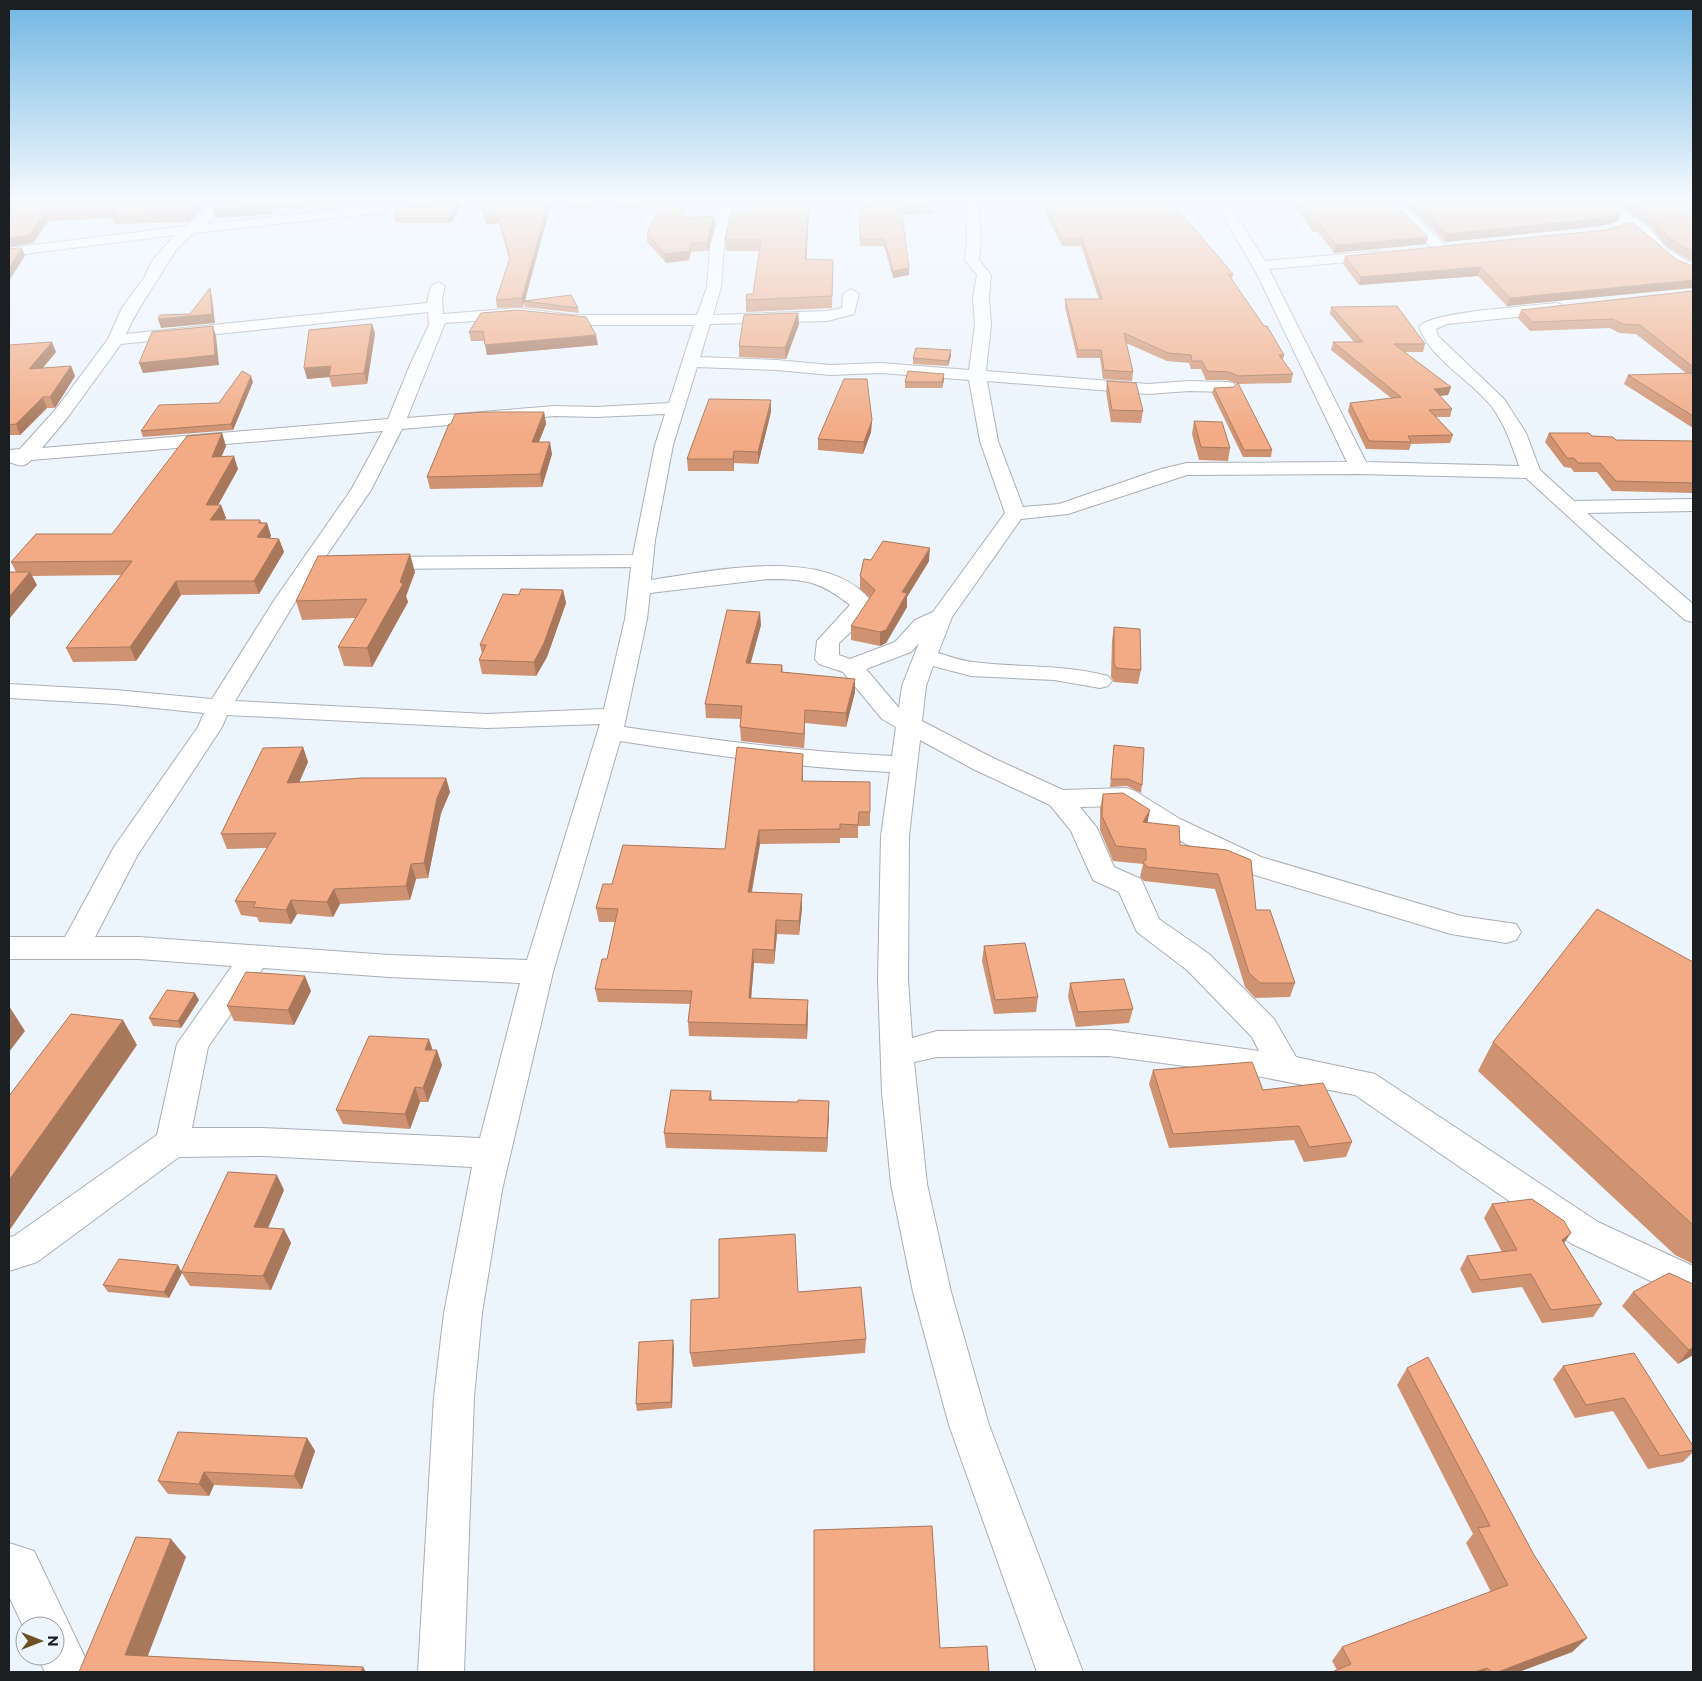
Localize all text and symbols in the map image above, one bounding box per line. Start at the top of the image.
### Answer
north arrow [15,1616,65,1666]
text: N [44,1635,62,1647]

